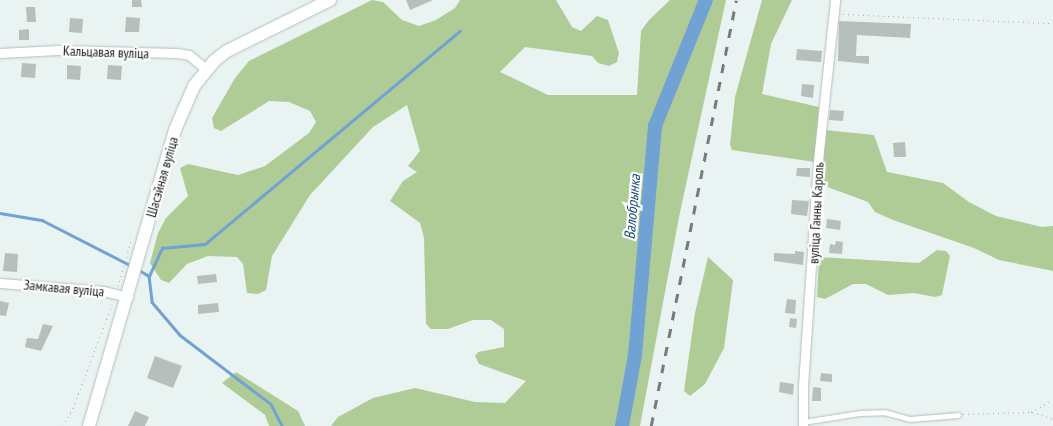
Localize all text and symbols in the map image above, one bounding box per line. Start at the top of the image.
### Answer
street label: Кальцавая вуліца [63,42,149,62]
street label: Шасэйная вуліца [142,135,182,219]
street label: вуліца Ганны Кароль [805,162,827,264]
water label: Валобрынка [620,174,644,240]
street label: Замкавая вуліца [23,276,105,300]

